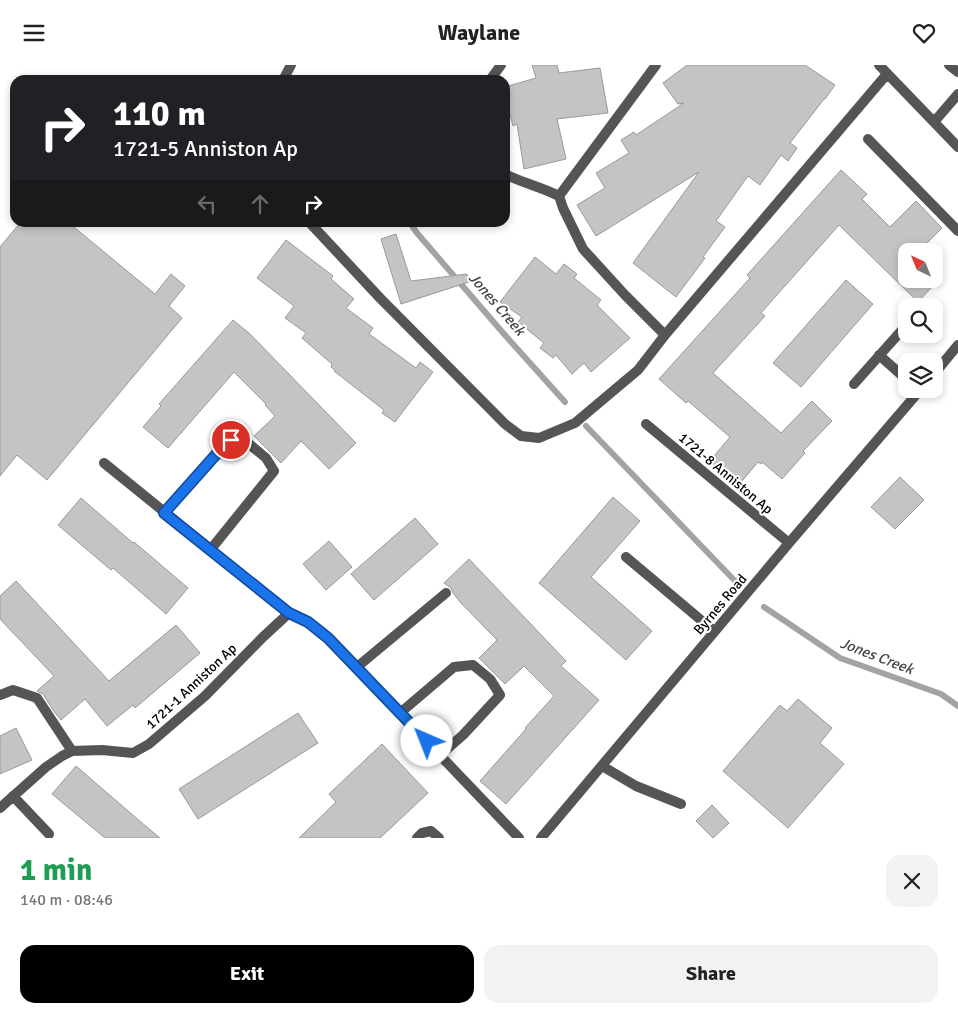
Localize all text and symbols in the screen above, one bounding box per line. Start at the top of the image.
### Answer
icon: menu [20,19,48,47]
text: Waylane [438,19,520,46]
icon: heart [910,19,938,47]
text: 110 m [113,92,206,135]
icon: right [30,95,95,160]
text: 1721-5 Anniston Ap [113,135,298,162]
icon: left [193,190,221,218]
icon: ahead [246,190,274,218]
icon: right [299,190,327,218]
north arrow [898,243,942,287]
map controls [898,243,943,398]
water label: Jones Creek [465,269,530,340]
button: search [898,298,943,343]
button: layers [898,353,943,398]
pin [210,419,252,461]
icon: arrive [217,426,245,454]
street label: 1721-8 Anniston Ap [675,429,776,518]
street label: Byrnes Road [690,571,751,638]
water label: Jones Creek [838,634,918,679]
street label: 1721-1 Anniston Ap [142,640,240,733]
position arrow [400,714,452,766]
text: 1 min [20,852,92,889]
button: close [886,855,938,907]
text: 140 m · 08:46 [20,890,113,910]
button: Exit [20,945,474,1003]
button: Share [484,945,938,1003]

